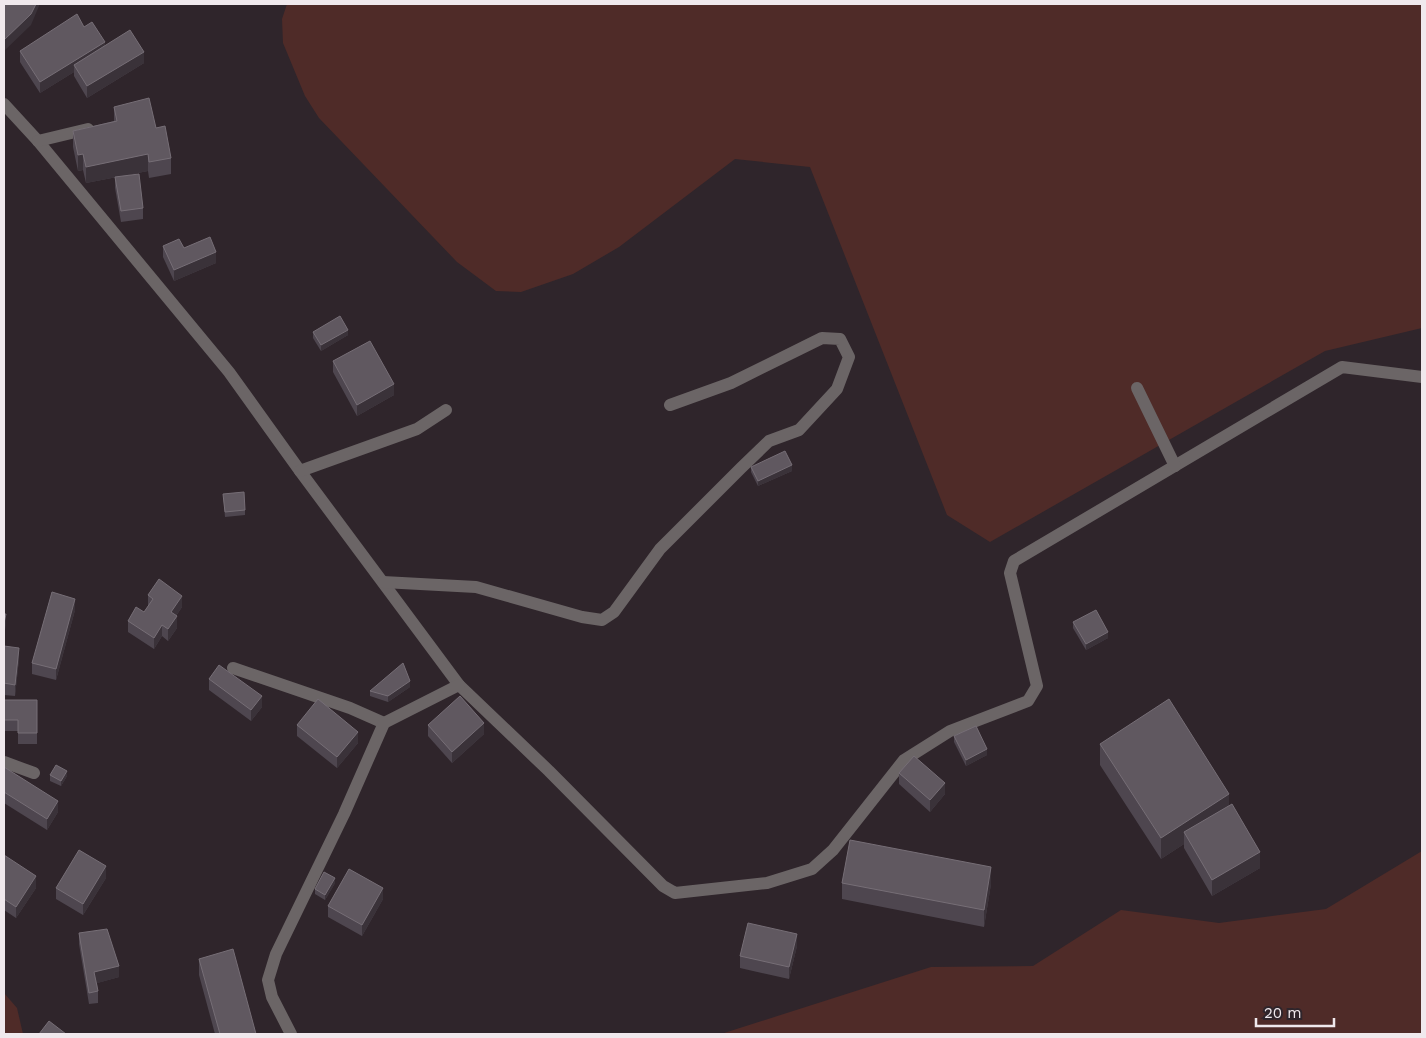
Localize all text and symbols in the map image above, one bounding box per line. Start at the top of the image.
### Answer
scale bar [1256,996,1334,1028]
text: 20 m [1264,1004,1302,1022]

